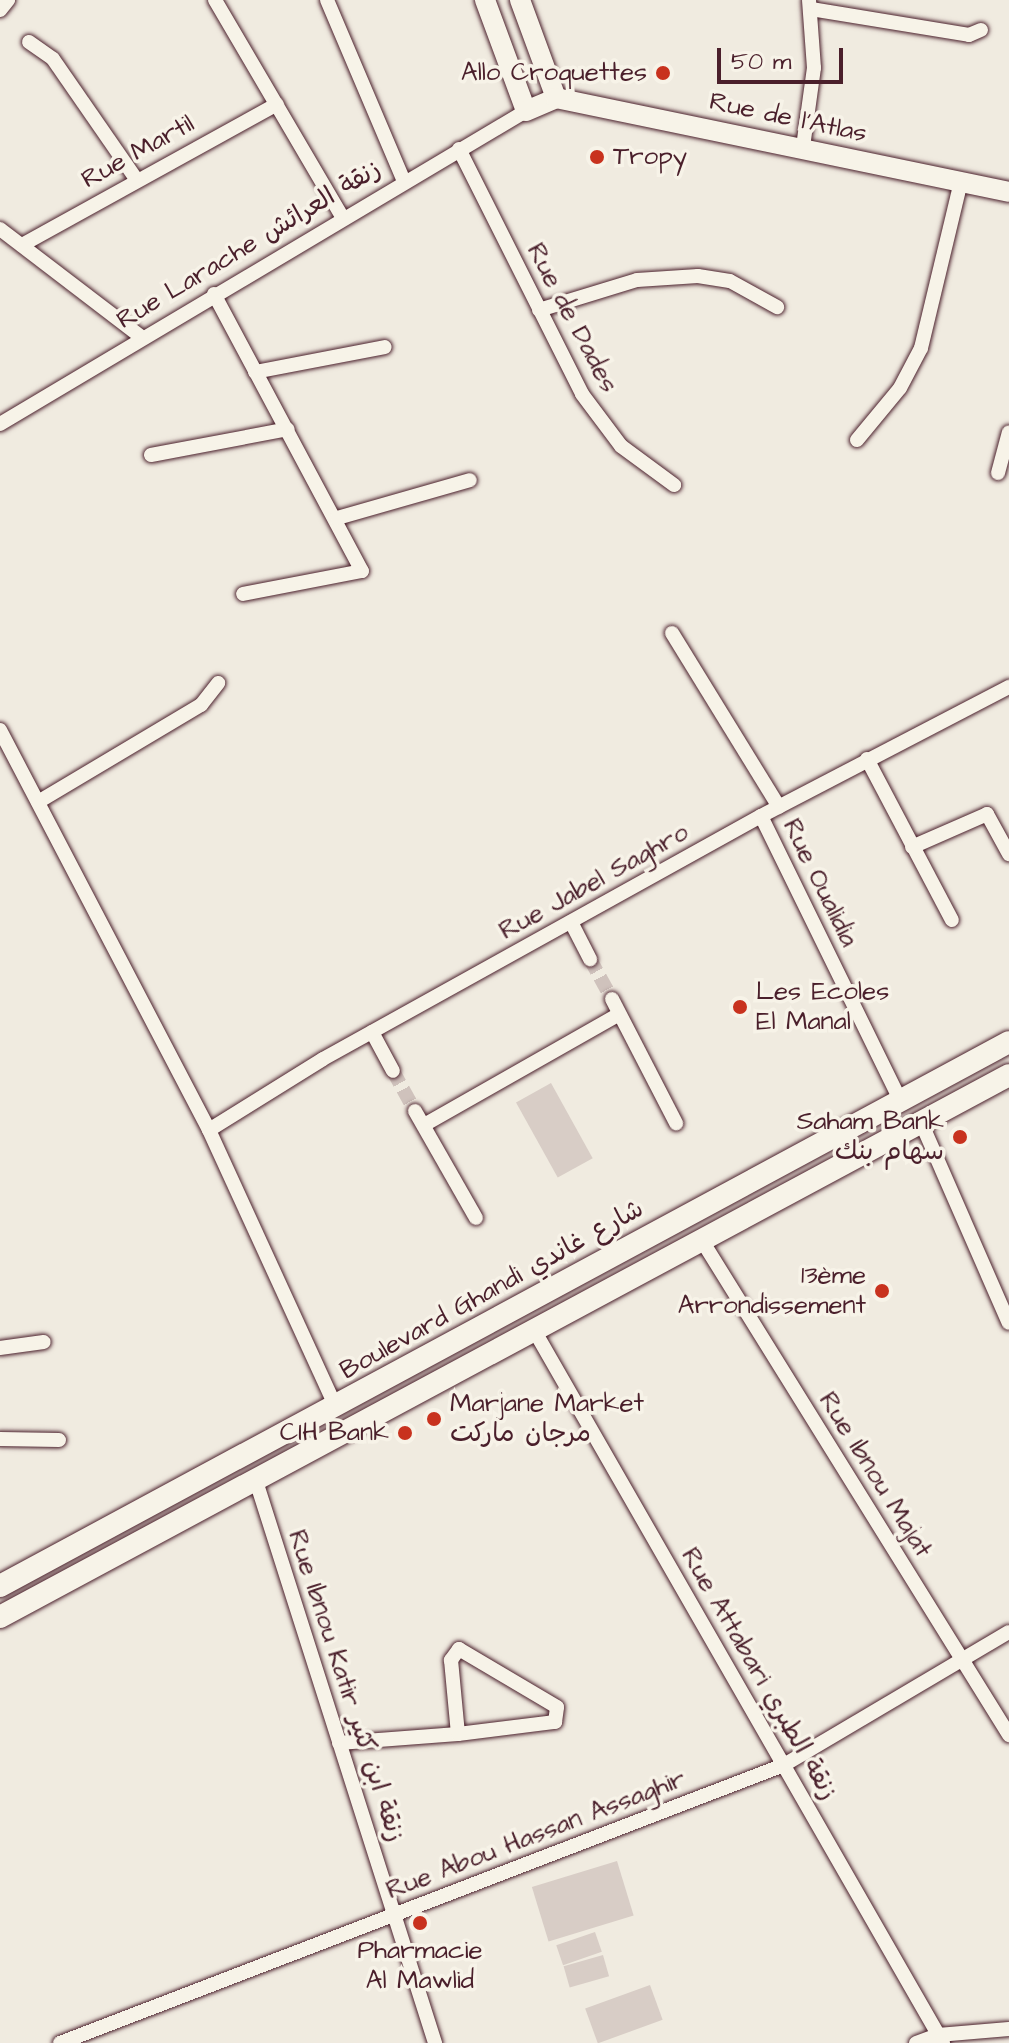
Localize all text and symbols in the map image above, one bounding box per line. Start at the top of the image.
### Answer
scale bar [721,32,847,82]
text: 50 m [731,45,791,79]
place label: Allo Croquettes [461,57,647,89]
marker: Allo Croquettes [654,64,672,82]
street label: Rue de l'Atlas [707,86,869,150]
street label: Rue Martil [76,108,200,196]
place label: Tropy [613,141,687,173]
marker: Tropy [588,148,606,166]
street label: Rue Larache زنقة العرائش [111,154,387,336]
street label: Rue de Dades [520,238,624,398]
street label: Rue Oualidia [776,814,864,952]
street label: Rue Jabel Saghro [494,817,694,947]
place label: Les Ecoles El Manal [756,976,889,1038]
marker: Les Ecoles El Manal [731,998,749,1016]
place label: Saham Bank سهام بنك [797,1106,944,1168]
marker: Saham Bank سهام بنك [951,1128,969,1146]
street label: Boulevard Ghandi شارع غاندي [335,1193,649,1387]
place label: 13ème Arrondissement [678,1260,866,1322]
marker: 13ème Arrondissement [873,1282,891,1300]
street label: Rue Ibnou Majat [812,1387,938,1563]
place label: Marjane Market مرجان ماركت [450,1388,644,1450]
marker: Marjane Market مرجان ماركت [425,1410,443,1428]
place label: CIH Bank [280,1417,389,1449]
marker: CIH Bank [396,1424,414,1442]
street label: Rue Ibnou Katir زنقة ابن كثير [281,1526,411,1846]
street label: Rue Attabari زنقة الطبري [674,1542,844,1806]
street label: Rue Abou Hassan Assaghir [382,1763,690,1907]
marker: Pharmacie Al Mawlid [411,1914,429,1932]
place label: Pharmacie Al Mawlid [358,1935,482,1996]

